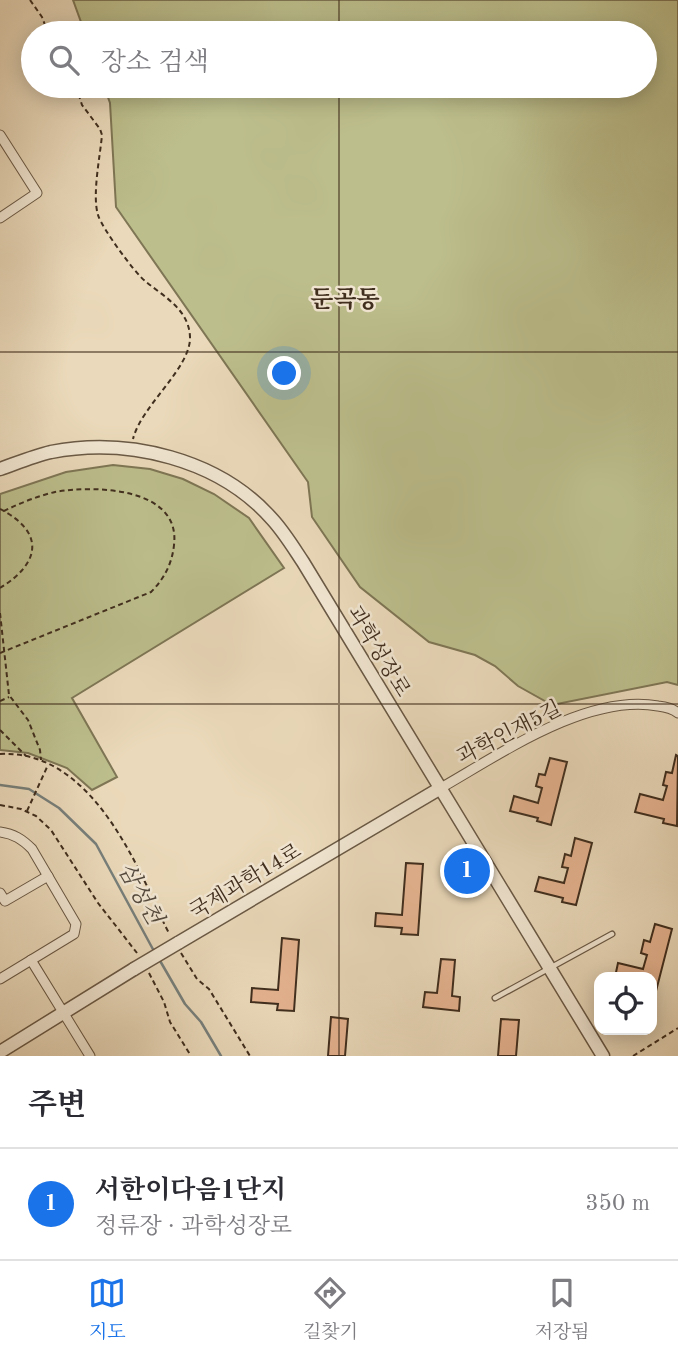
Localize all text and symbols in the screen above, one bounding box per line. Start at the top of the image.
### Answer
search box [21,21,657,98]
icon: search [45,41,83,79]
text: 장소 검색 [101,50,209,76]
district label: 둔곡동 [310,287,380,313]
your location [267,356,301,390]
street label: 과학성장로 [343,602,415,701]
street label: 과학인재5길 [453,696,565,768]
street label: 국제과학14로 [185,839,305,924]
pin: 1 [444,845,490,897]
water label: 삼성천 [113,858,169,930]
map controls [594,972,657,1035]
button: locate [594,972,657,1035]
text: 주변 [28,1091,86,1121]
text: 서한이다음1단지 [95,1178,286,1204]
text: 1 [44,1192,58,1215]
text: 350 m [585,1192,650,1215]
text: 정류장 · 과학성장로 [95,1215,292,1238]
tab: 지도 [88,1274,126,1345]
tab: 길찾기 [303,1274,358,1345]
tab: 저장됨 [535,1274,590,1345]

